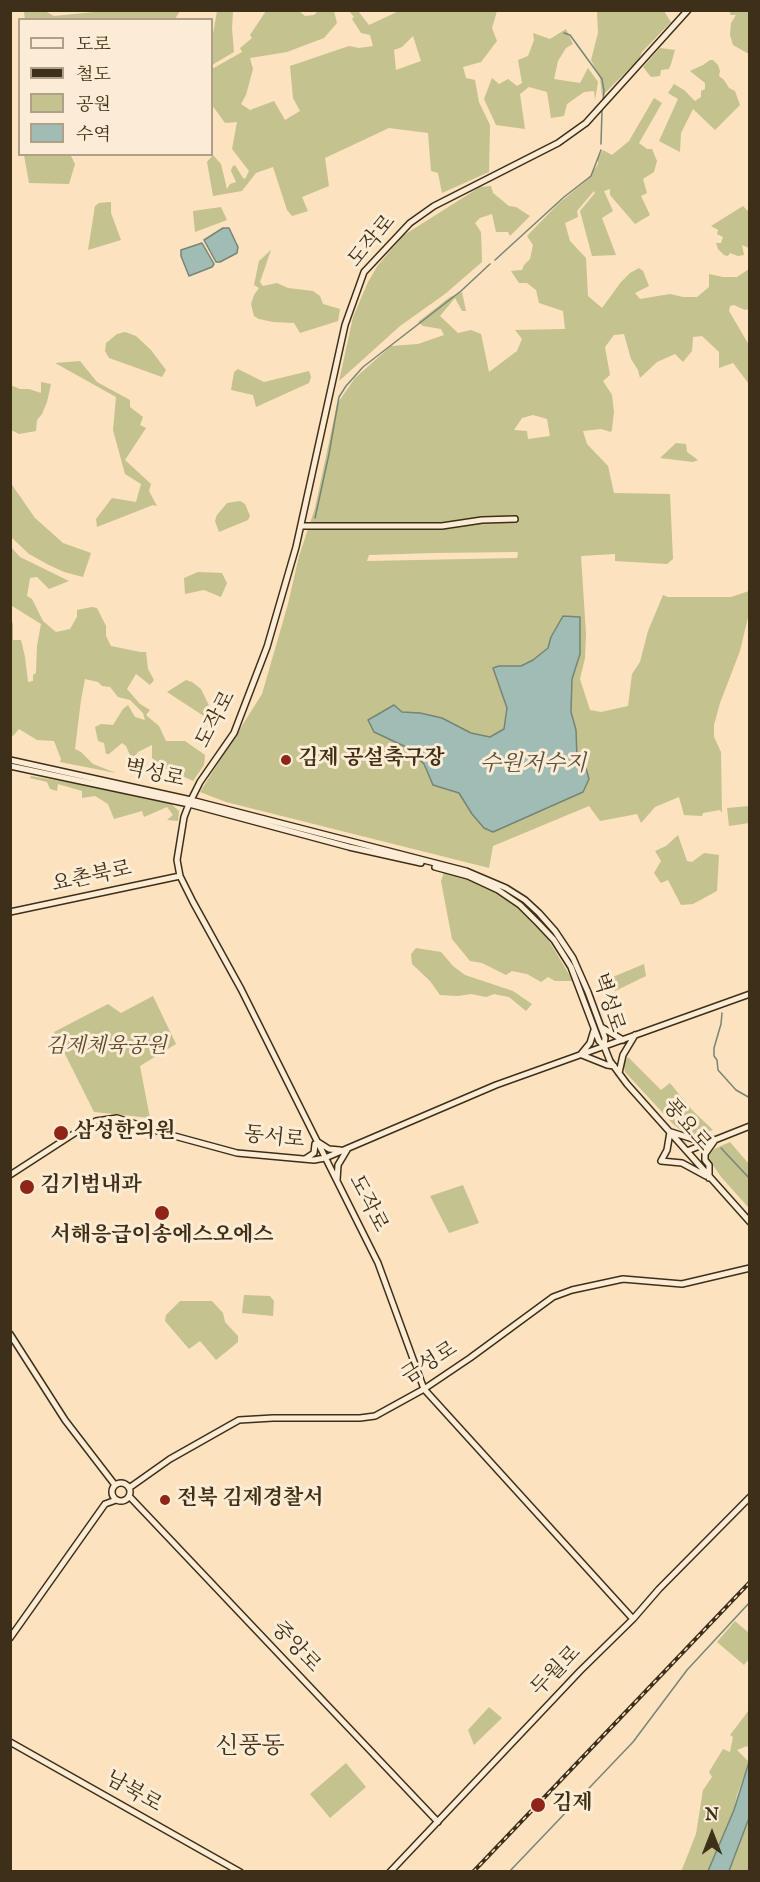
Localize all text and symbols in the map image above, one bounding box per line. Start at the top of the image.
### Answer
legend [18,18,213,156]
text: 도로 [76,34,111,57]
text: 철도 [76,64,111,87]
text: 공원 [76,94,111,117]
text: 수역 [76,124,111,147]
street label: 도작로 [344,211,402,273]
street label: 도작로 [192,687,242,753]
place label: 김제 공설축구장 [298,747,445,773]
water label: 수원저수지 [480,752,586,778]
marker: 김제 공설축구장 [279,753,293,767]
street label: 벽성로 [122,756,186,794]
street label: 요촌북로 [50,857,134,899]
street label: 벽성로 [586,970,628,1036]
park label: 김제체육공원 [45,1035,167,1061]
street label: 풍요로 [657,1095,715,1157]
place label: 삼성한의원 [74,1120,175,1146]
street label: 동서로 [242,1123,306,1155]
marker: 삼성한의원 [52,1124,70,1142]
street label: 도작로 [342,1171,392,1237]
place label: 김기범내과 [40,1174,141,1200]
marker: 김기범내과 [18,1178,36,1196]
marker: 서해응급이송에스오에스 [153,1204,171,1222]
place label: 서해응급이송에스오에스 [50,1224,274,1250]
street label: 금성로 [398,1337,462,1391]
place label: 전북 김제경찰서 [177,1487,324,1513]
marker: 전북 김제경찰서 [158,1493,172,1507]
street label: 중앙로 [265,1617,325,1679]
street label: 두월로 [527,1641,587,1703]
district label: 신풍동 [215,1734,285,1762]
street label: 남북로 [100,1767,166,1819]
place label: 김제 [552,1792,593,1818]
marker: 김제 [529,1796,547,1814]
north arrow [682,1804,742,1864]
text: N [705,1806,719,1826]

